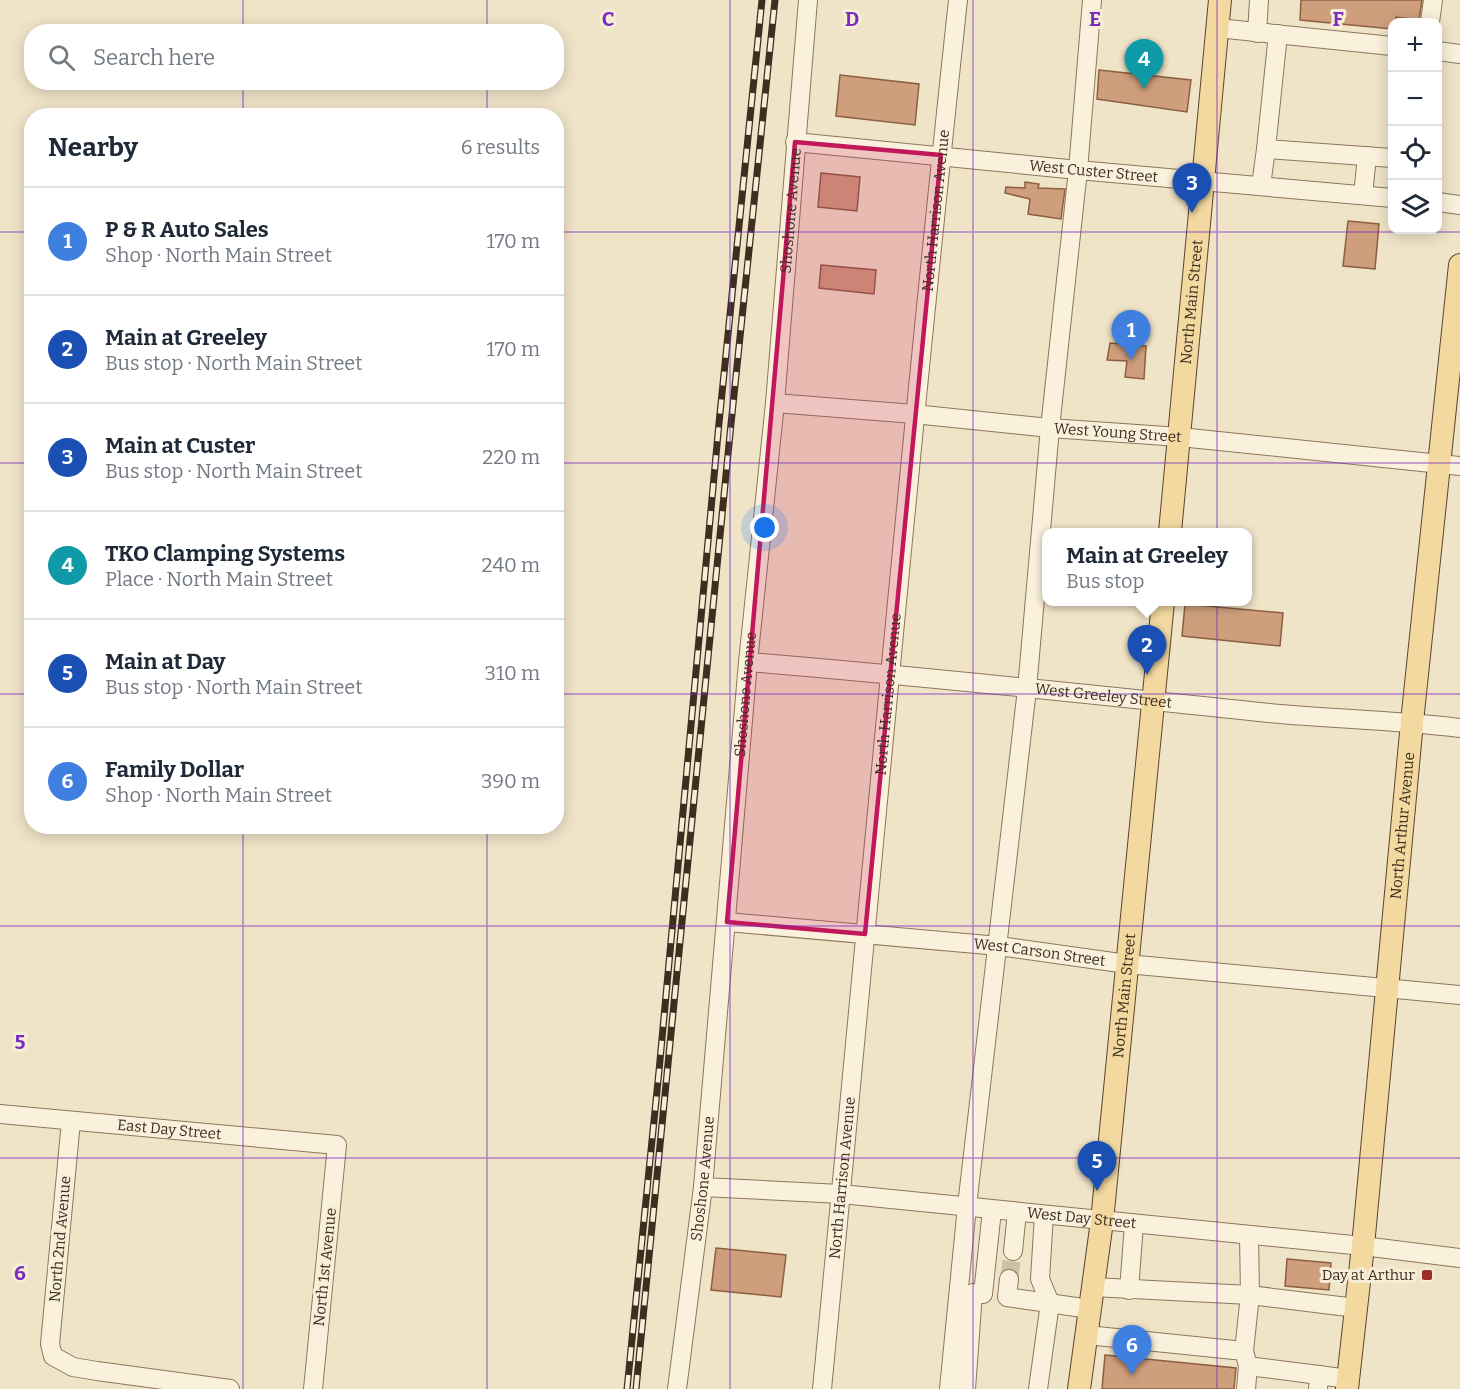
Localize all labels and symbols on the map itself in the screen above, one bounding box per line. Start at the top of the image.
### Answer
text: C [602,7,614,31]
text: D [845,7,859,31]
text: E [1089,7,1101,31]
text: F [1332,7,1344,31]
pin: 4 [1124,40,1164,89]
street label: North Harrison Avenue [919,129,953,292]
street label: Shoshone Avenue [777,147,805,274]
street label: West Custer Street [1028,156,1159,186]
pin: 3 [1172,164,1212,213]
street label: North Main Street [1177,238,1206,365]
pin: 1 [1112,310,1150,360]
street label: West Young Street [1053,419,1183,446]
your location [750,513,779,542]
street label: North Harrison Avenue [871,612,905,776]
pin: 2 [1128,626,1166,675]
street label: Shoshone Avenue [731,631,760,758]
street label: West Greeley Street [1034,680,1173,712]
street label: North Arthur Avenue [1386,751,1418,900]
street label: North Main Street [1109,932,1139,1059]
street label: West Carson Street [973,935,1107,970]
text: 5 [15,1030,26,1054]
street label: North Harrison Avenue [826,1096,859,1260]
street label: Shoshone Avenue [687,1115,718,1242]
street label: East Day Street [116,1116,223,1143]
pin: 5 [1078,1142,1116,1191]
street label: North 2nd Avenue [46,1175,74,1303]
street label: West Day Street [1026,1204,1138,1232]
street label: North 1st Avenue [310,1207,340,1327]
text: 6 [14,1261,26,1285]
place label: Day at Arthur [1322,1266,1415,1284]
marker: Day at Arthur [1420,1268,1434,1282]
pin: 6 [1112,1326,1152,1375]

